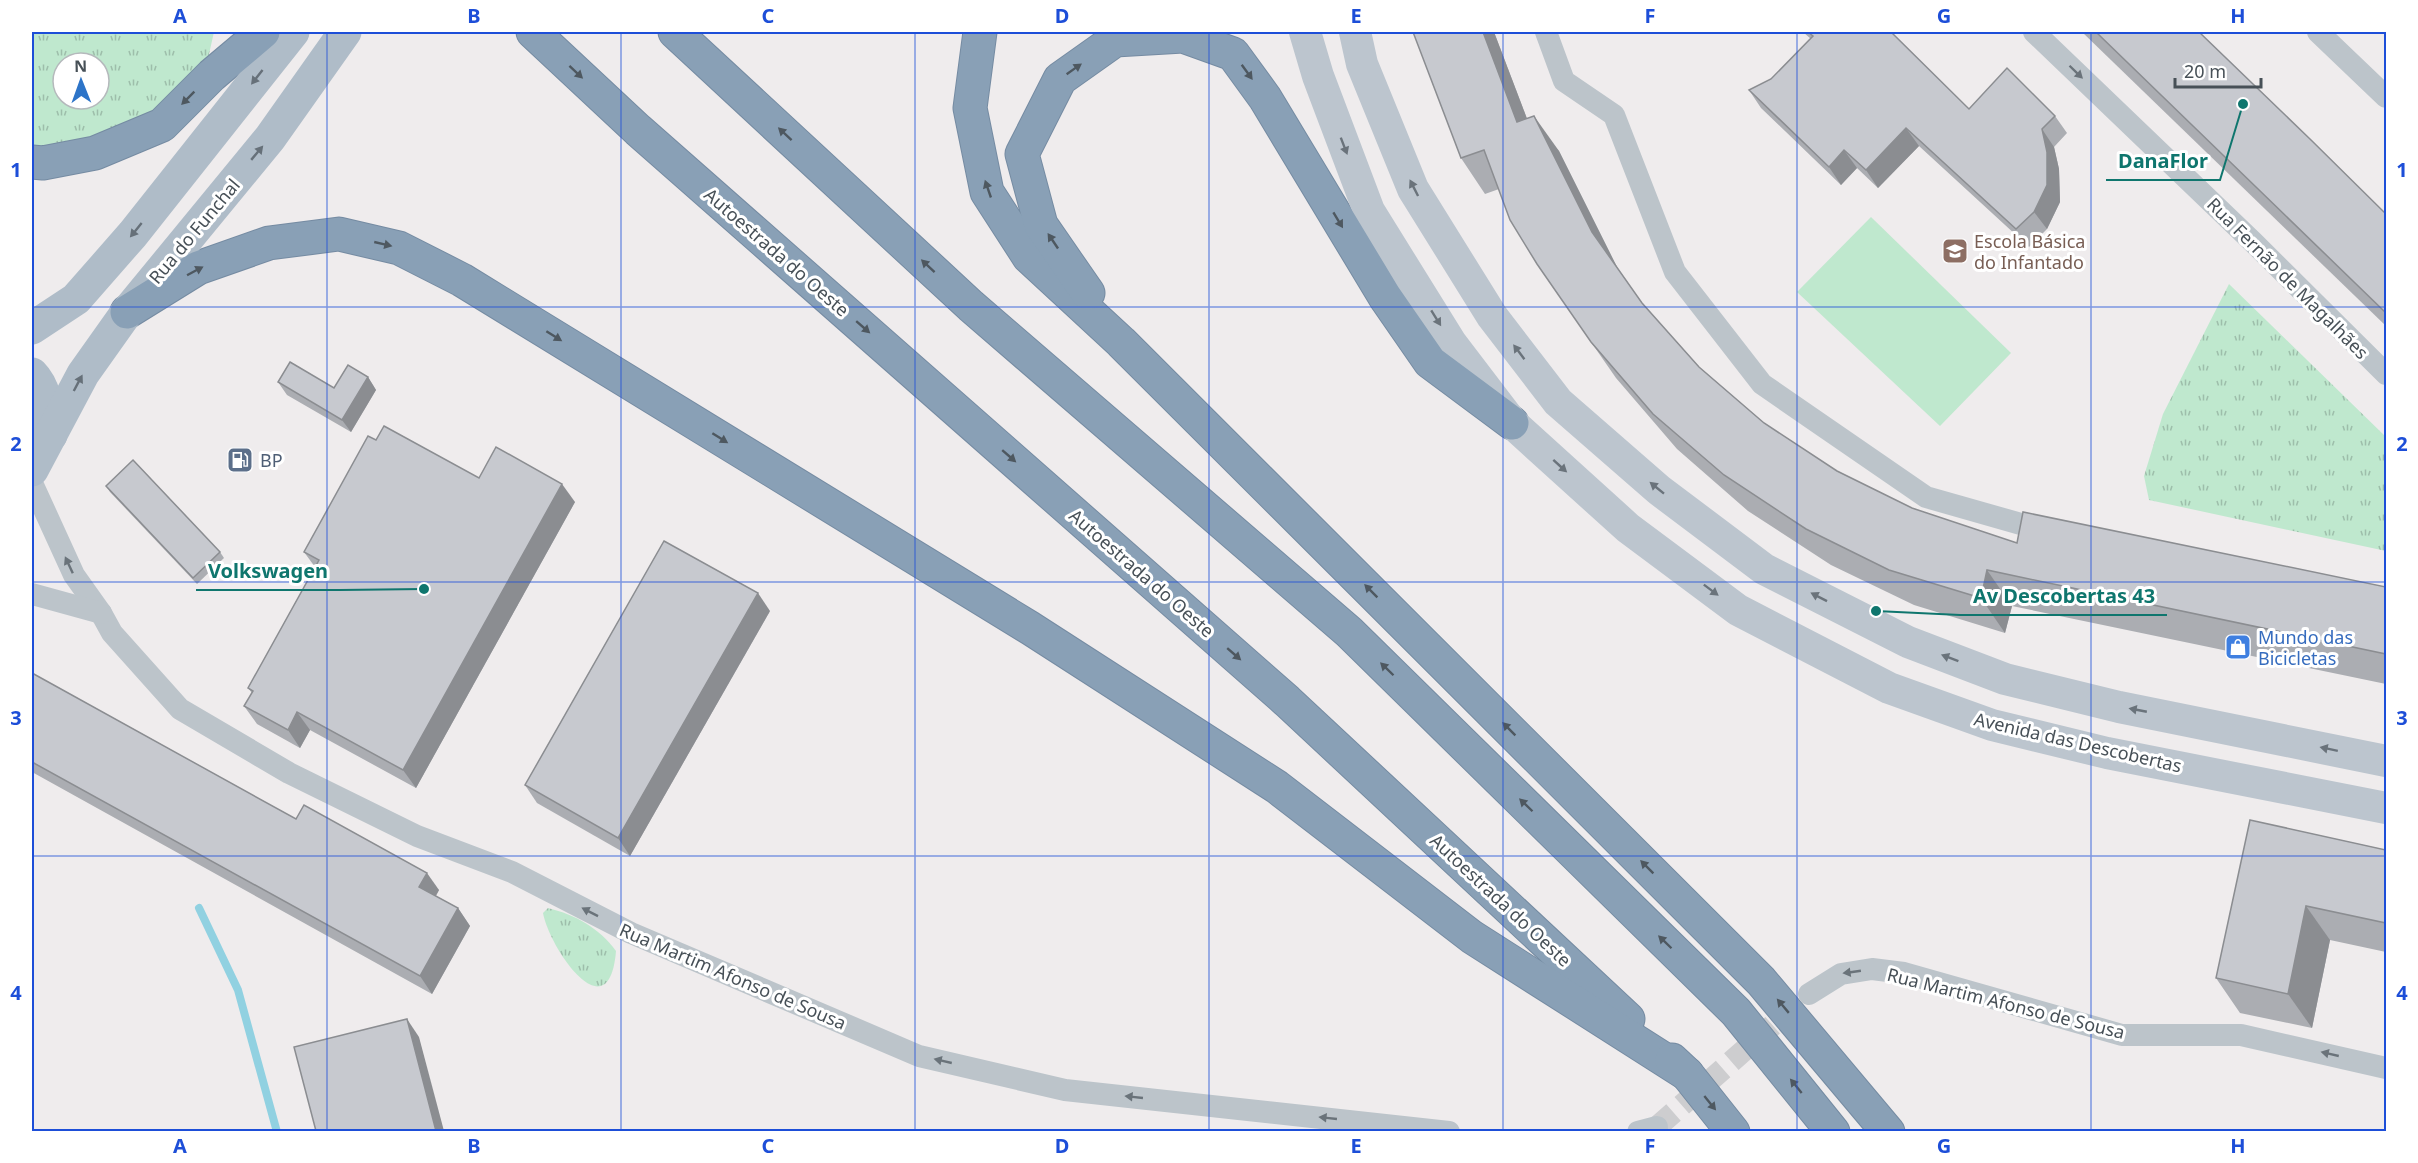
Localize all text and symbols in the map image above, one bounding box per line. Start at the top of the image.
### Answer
text: A [173,2,187,29]
text: B [467,2,481,29]
text: C [762,2,775,29]
text: D [1055,2,1069,29]
text: E [1350,2,1362,29]
text: F [1645,2,1655,29]
text: G [1937,2,1951,29]
text: H [2230,2,2246,29]
north arrow [51,51,111,111]
scale bar [2175,51,2260,89]
text: N [74,55,87,77]
text: 20 m [2184,59,2226,83]
one-way arrow [1065,63,1081,75]
one-way arrow [569,64,583,78]
one-way arrow [1241,64,1253,80]
one-way arrow [2068,65,2083,79]
one-way arrow [252,70,264,85]
one-way arrow [182,91,196,105]
one-way arrow [777,127,792,141]
one-way arrow [1340,137,1350,155]
callout: DanaFlor [2106,142,2220,180]
one-way arrow [251,145,264,161]
text: DanaFlor [2118,147,2208,174]
text: 1 [10,156,22,183]
text: 1 [2396,156,2408,183]
street label: Rua do Funchal [143,174,245,288]
one-way arrow [982,179,992,197]
one-way arrow [1409,180,1418,197]
street label: Autoestrada do Oeste [700,182,854,322]
street label: Rua Fernão de Magalhães [2202,192,2374,364]
one-way arrow [1333,212,1344,228]
one-way arrow [130,222,143,237]
place label: Escola Básica do Infantado [1974,229,2085,274]
one-way arrow [1047,234,1059,250]
school or university icon: Escola Básica do Infantado [1940,236,1970,266]
one-way arrow [374,240,393,249]
one-way arrow [921,260,935,274]
one-way arrow [187,266,204,276]
one-way arrow [1430,310,1441,326]
one-way arrow [855,320,870,334]
one-way arrow [546,330,562,341]
one-way arrow [1513,344,1526,360]
one-way arrow [73,375,83,392]
text: 2 [10,430,22,457]
text: 2 [2396,430,2408,457]
one-way arrow [712,432,728,443]
fuel station icon: BP [225,445,255,475]
place label: BP [260,448,283,472]
one-way arrow [1001,449,1016,462]
one-way arrow [1552,459,1567,472]
one-way arrow [1650,483,1665,495]
street label: Autoestrada do Oeste [1065,503,1219,643]
callout: Volkswagen [196,552,340,590]
one-way arrow [64,556,73,573]
text: Volkswagen [208,557,328,584]
callout: Av Descobertas 43 [1960,577,2167,615]
text: Av Descobertas 43 [1973,582,2155,609]
one-way arrow [1364,584,1378,598]
one-way arrow [1702,584,1718,596]
one-way arrow [1810,592,1827,602]
place label: Mundo das Bicicletas [2258,625,2353,670]
shop icon: Mundo das Bicicletas [2223,632,2253,662]
one-way arrow [1226,647,1241,660]
one-way arrow [1941,653,1959,663]
one-way arrow [1380,662,1394,676]
text: 3 [10,704,22,731]
text: 3 [2396,704,2408,731]
one-way arrow [2128,705,2147,714]
street label: Avenida das Descobertas [1972,706,2184,778]
one-way arrow [1502,721,1516,736]
one-way arrow [2319,744,2338,753]
one-way arrow [1519,799,1533,813]
street label: Autoestrada do Oeste [1425,828,1577,972]
one-way arrow [1640,860,1654,874]
one-way arrow [581,907,598,917]
street label: Rua Martim Afonso de Sousa [616,917,850,1035]
one-way arrow [1658,935,1673,949]
street label: Rua Martim Afonso de Sousa [1885,962,2127,1044]
one-way arrow [1842,968,1861,977]
text: 4 [10,979,22,1006]
text: 4 [2396,979,2408,1006]
one-way arrow [1776,998,1789,1014]
one-way arrow [2320,1049,2339,1059]
one-way arrow [934,1056,952,1066]
one-way arrow [1790,1079,1803,1094]
one-way arrow [1125,1092,1144,1102]
one-way arrow [1704,1095,1716,1110]
one-way arrow [1319,1113,1338,1123]
text: A [173,1132,187,1159]
text: B [467,1132,481,1159]
text: C [762,1132,775,1159]
text: D [1055,1132,1069,1159]
text: E [1350,1132,1362,1159]
text: F [1645,1132,1655,1159]
text: G [1937,1132,1951,1159]
text: H [2230,1132,2246,1159]

